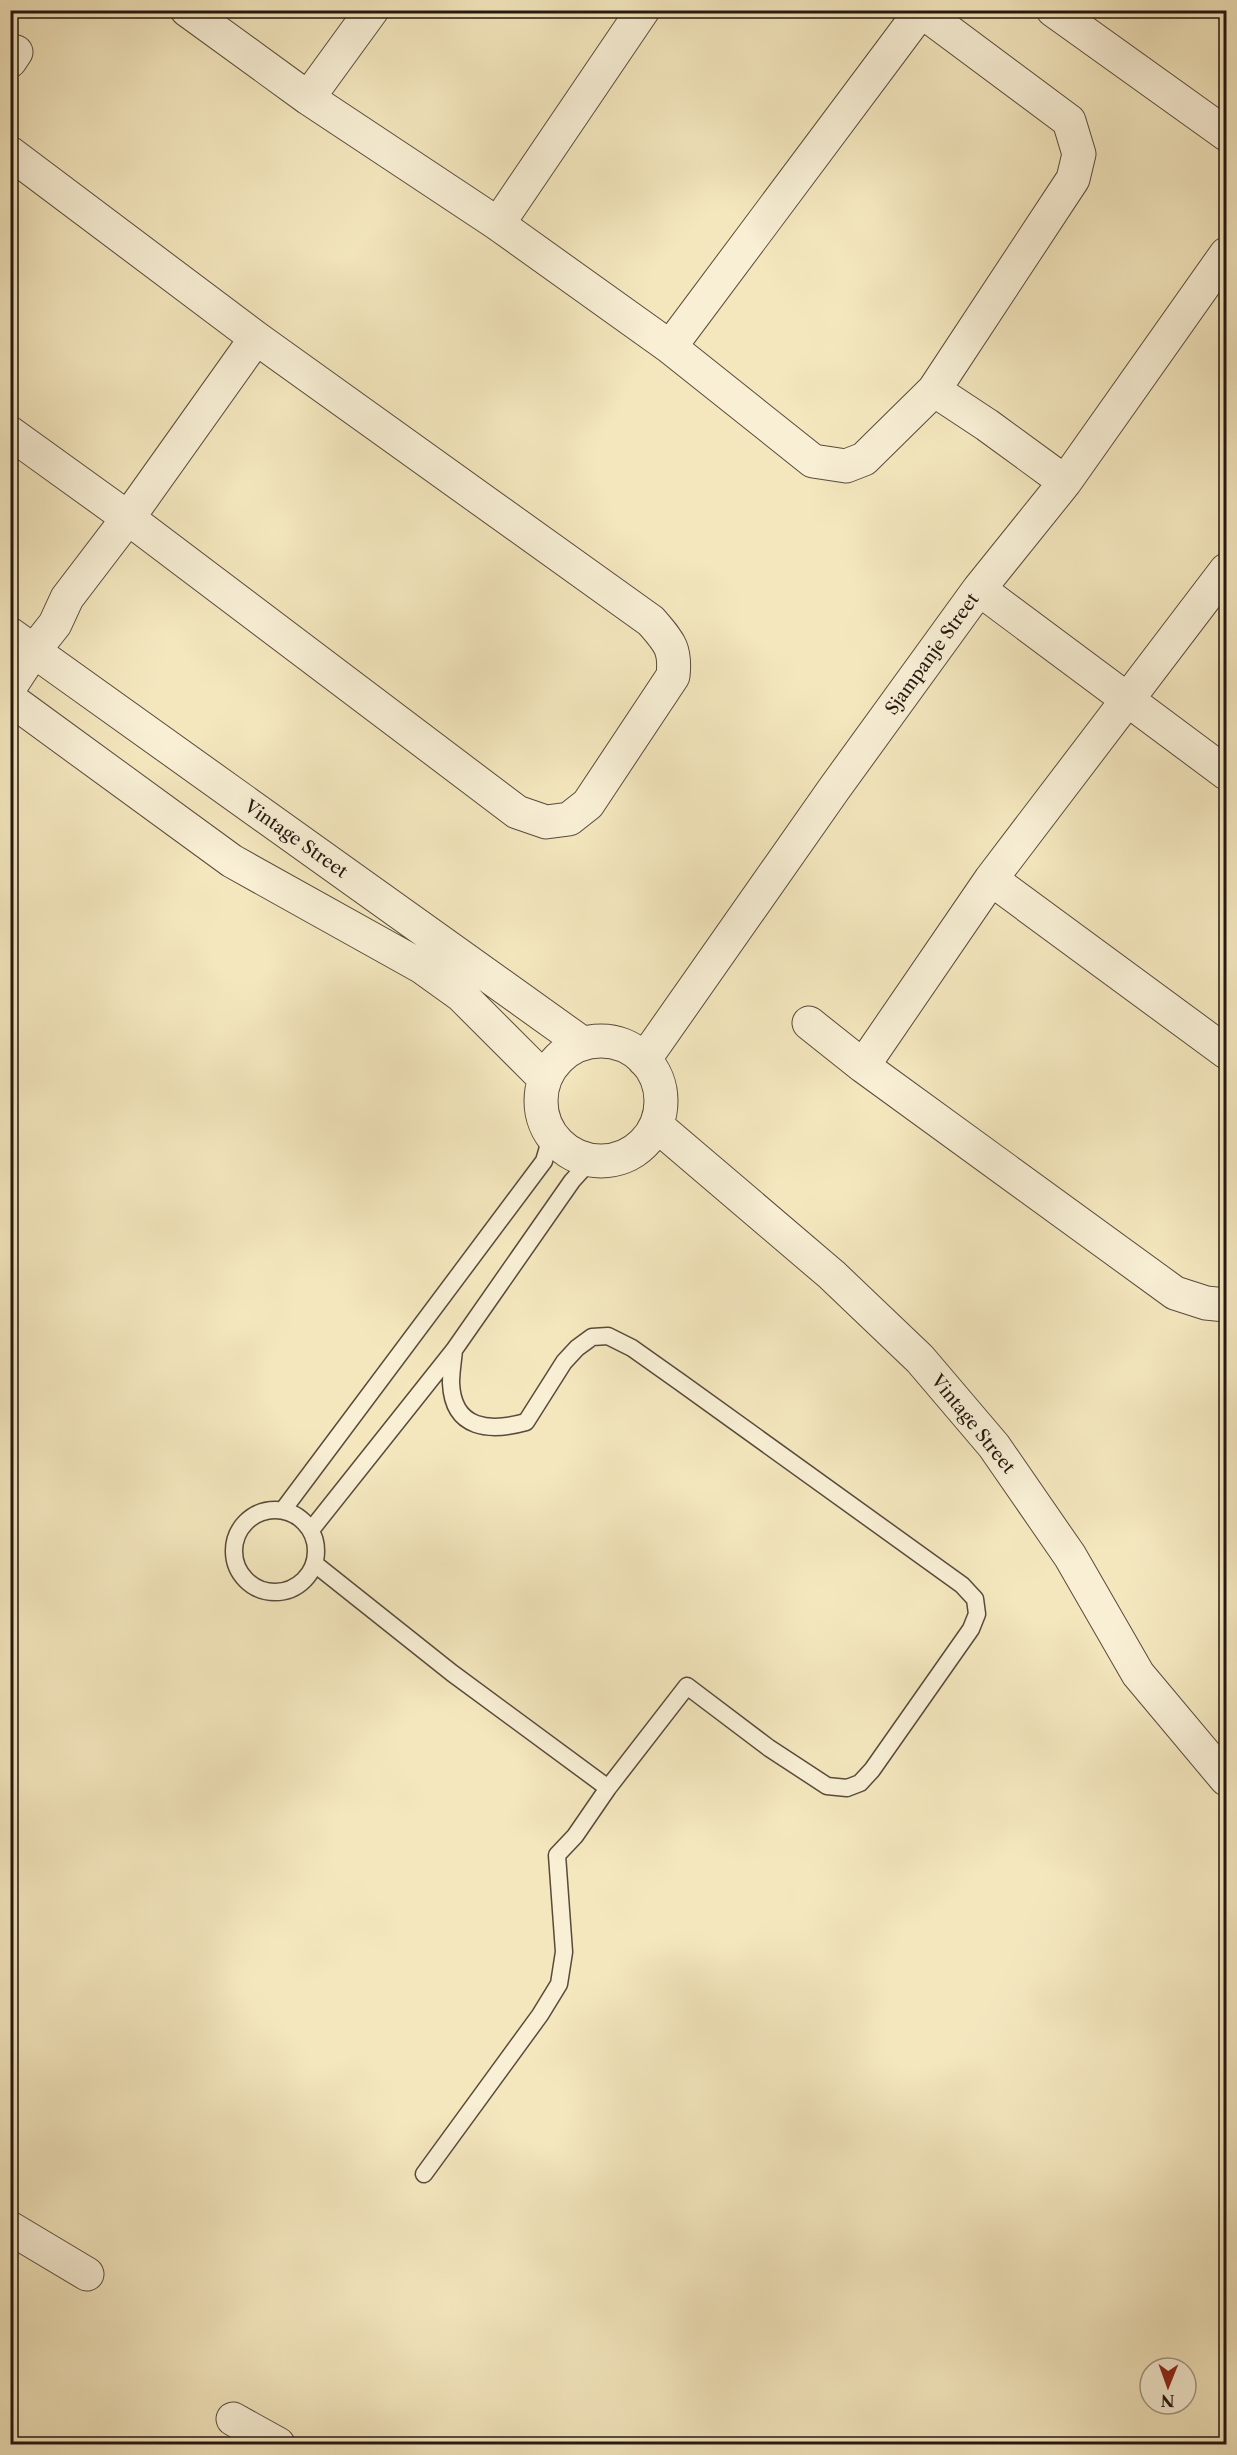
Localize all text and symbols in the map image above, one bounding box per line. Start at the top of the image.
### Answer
street label: Sjampanje Street [881,588,984,719]
street label: Vintage Street [239,795,352,883]
street label: Vintage Street [926,1369,1020,1478]
north arrow [1138,2356,1198,2416]
text: N [1161,2391,1175,2411]

